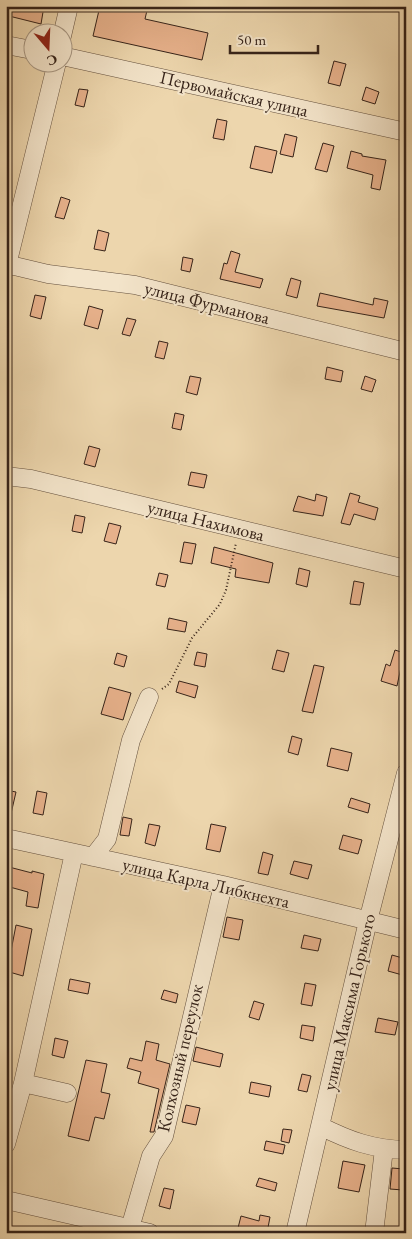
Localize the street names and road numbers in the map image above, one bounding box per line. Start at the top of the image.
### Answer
street label: Первомайская улица [158,65,311,122]
street label: улица Фурманова [142,276,273,329]
street label: улица Нахимова [145,495,268,546]
street label: улица Карла Либкнехта [120,852,293,913]
street label: улица Максима Горького [317,911,380,1093]
street label: Колхозный переулок [151,981,208,1134]

